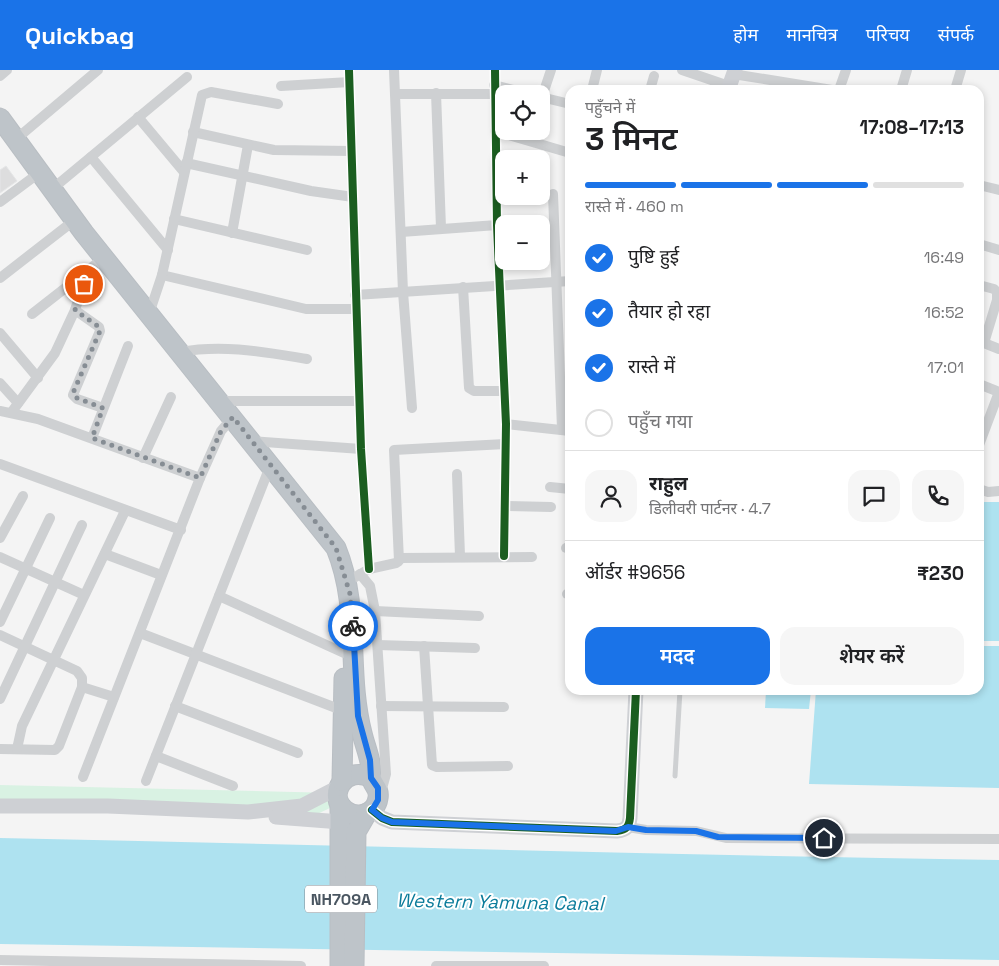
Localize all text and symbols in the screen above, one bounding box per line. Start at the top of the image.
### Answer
text: Quickbag [25,20,134,51]
text: होम [733,23,758,46]
text: मानचित्र [786,23,838,46]
text: परिचय [866,23,910,46]
text: संपर्क [938,23,974,46]
map controls [495,85,550,270]
button: locate [495,85,550,140]
text: पहुँचने में [585,97,635,118]
text: 17:08–17:13 [859,115,964,140]
text: 3 मिनट [585,119,678,159]
button: + [495,150,550,205]
text: रास्ते में · 460 m [585,196,684,217]
button: − [495,215,550,270]
icon: check [585,244,613,272]
text: पुष्टि हुई [628,244,679,269]
text: 16:49 [924,247,964,268]
pin [63,263,105,305]
icon: bag [70,270,98,298]
icon: check [585,299,613,327]
text: तैयार हो रहा [628,299,710,324]
text: 16:52 [924,302,964,323]
icon: check [585,354,613,382]
text: रास्ते में [628,354,675,379]
text: 17:01 [927,357,964,378]
text: पहुँच गया [628,409,692,434]
button: person [585,470,637,522]
button: chat [848,470,900,522]
button: phone [912,470,964,522]
text: राहुल [649,471,688,496]
text: डिलीवरी पार्टनर · 4.7 [649,498,771,519]
text: ऑर्डर #9656 [585,560,685,585]
text: ₹230 [917,561,964,586]
courier [328,601,378,651]
icon: bike [339,612,367,640]
button: मदद [585,627,770,685]
button: शेयर करें [780,627,964,685]
pin [803,817,845,859]
icon: home [810,824,838,852]
road number: NH709A [305,886,377,912]
water label: Western Yamuna Canal [396,888,606,916]

